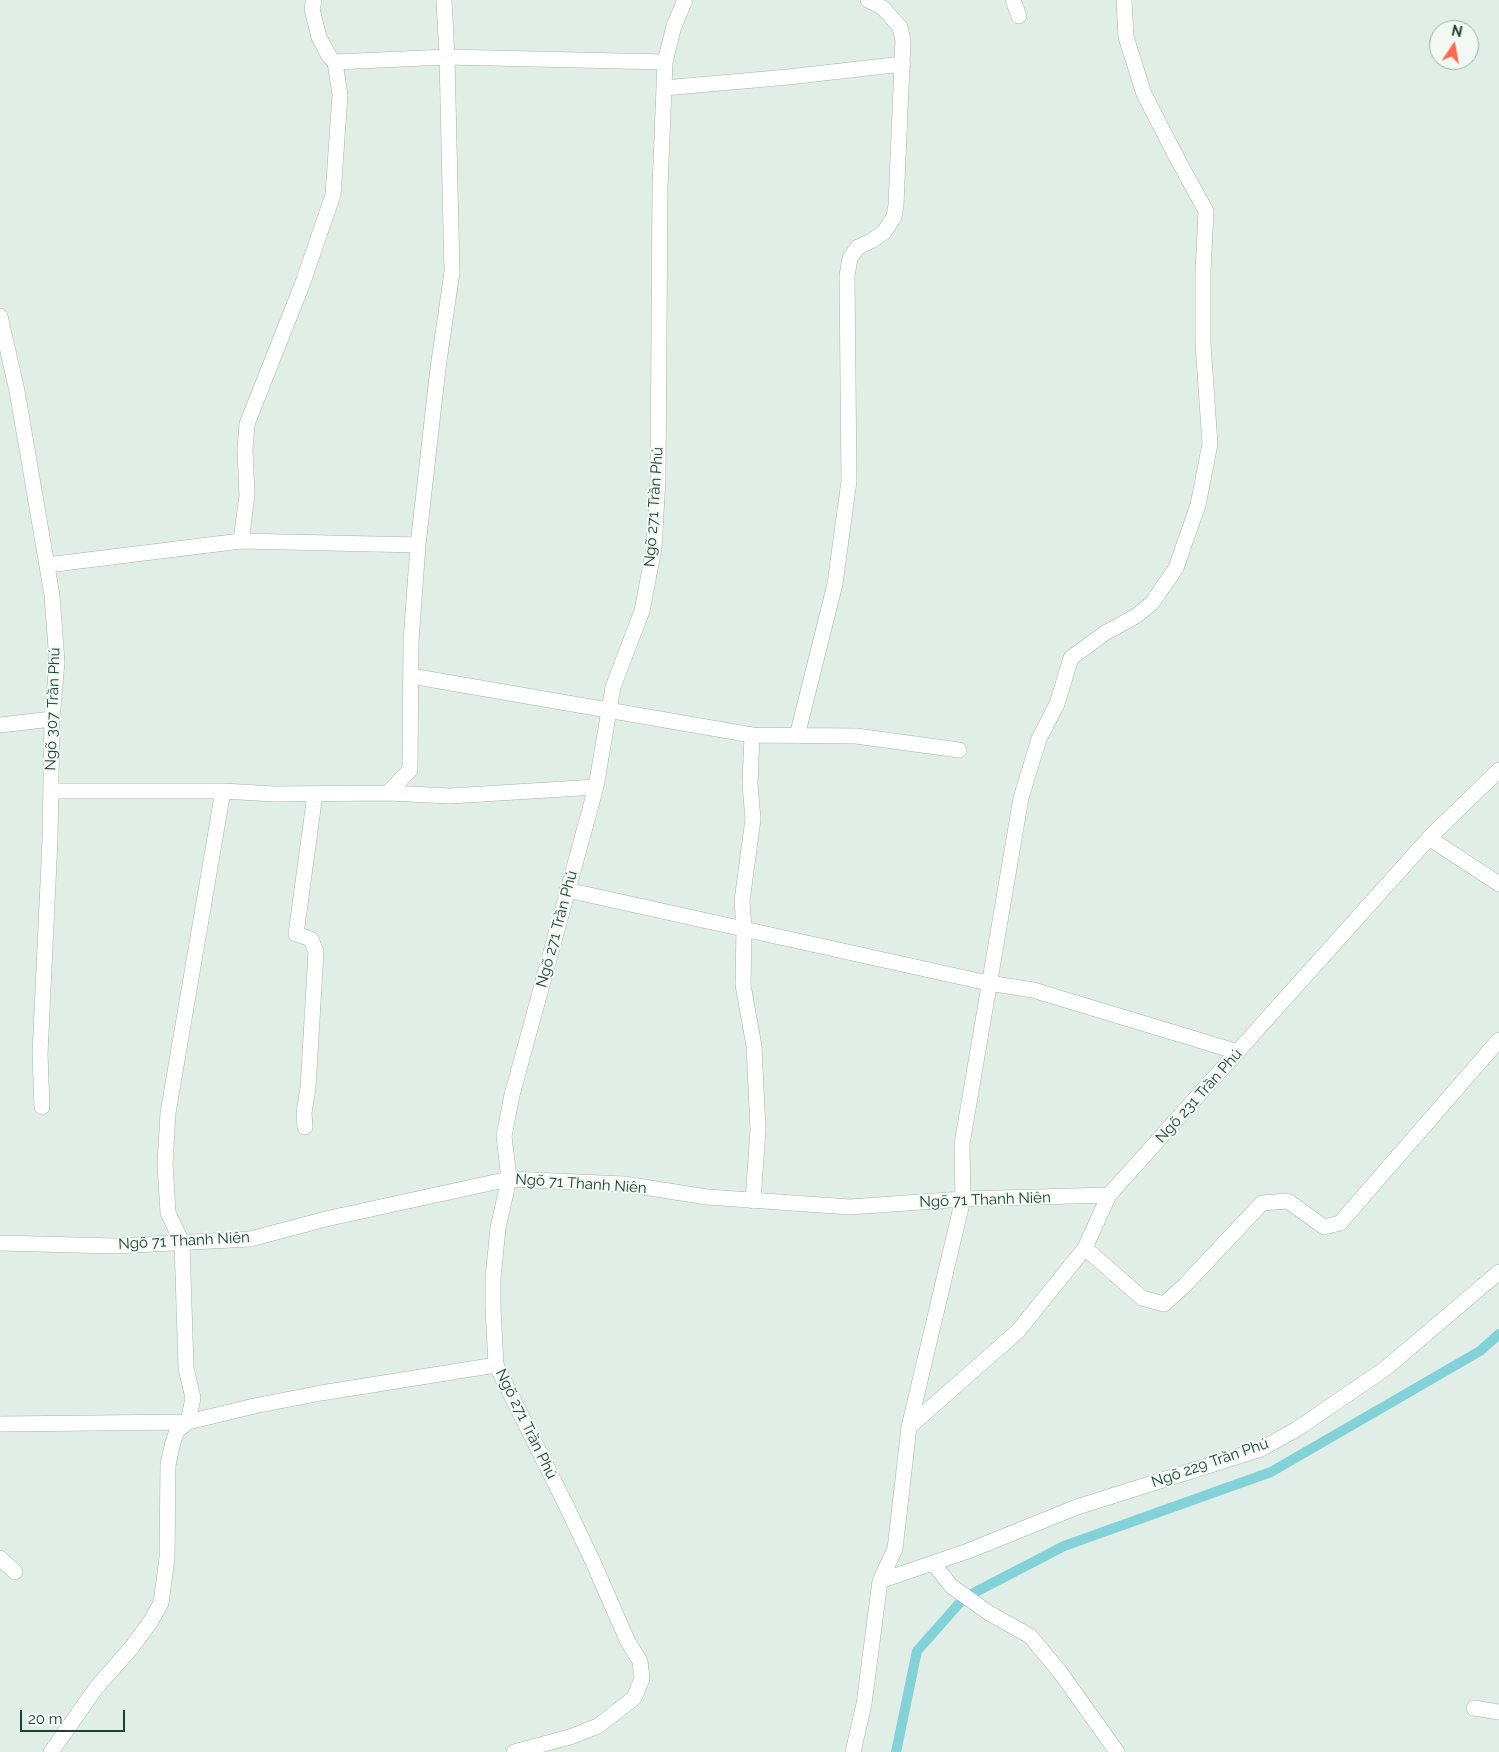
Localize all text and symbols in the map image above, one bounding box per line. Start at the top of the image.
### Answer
north arrow [1429,20,1479,70]
text: N [1450,22,1464,40]
street label: Ngõ 271 Trần Phú [641,446,667,568]
street label: Ngõ 307 Trần Phú [42,647,64,771]
street label: Ngõ 271 Trần Phú [533,869,581,989]
street label: Ngõ 231 Trần Phú [1152,1045,1246,1147]
street label: Ngõ 71 Thanh Niên [515,1170,647,1198]
street label: Ngõ 71 Thanh Niên [919,1189,1051,1211]
street label: Ngõ 71 Thanh Niên [118,1229,250,1253]
street label: Ngõ 271 Trần Phú [492,1366,560,1482]
street label: Ngõ 229 Trần Phú [1149,1435,1271,1491]
scale bar [22,1700,128,1732]
text: 20 m [28,1710,63,1728]

